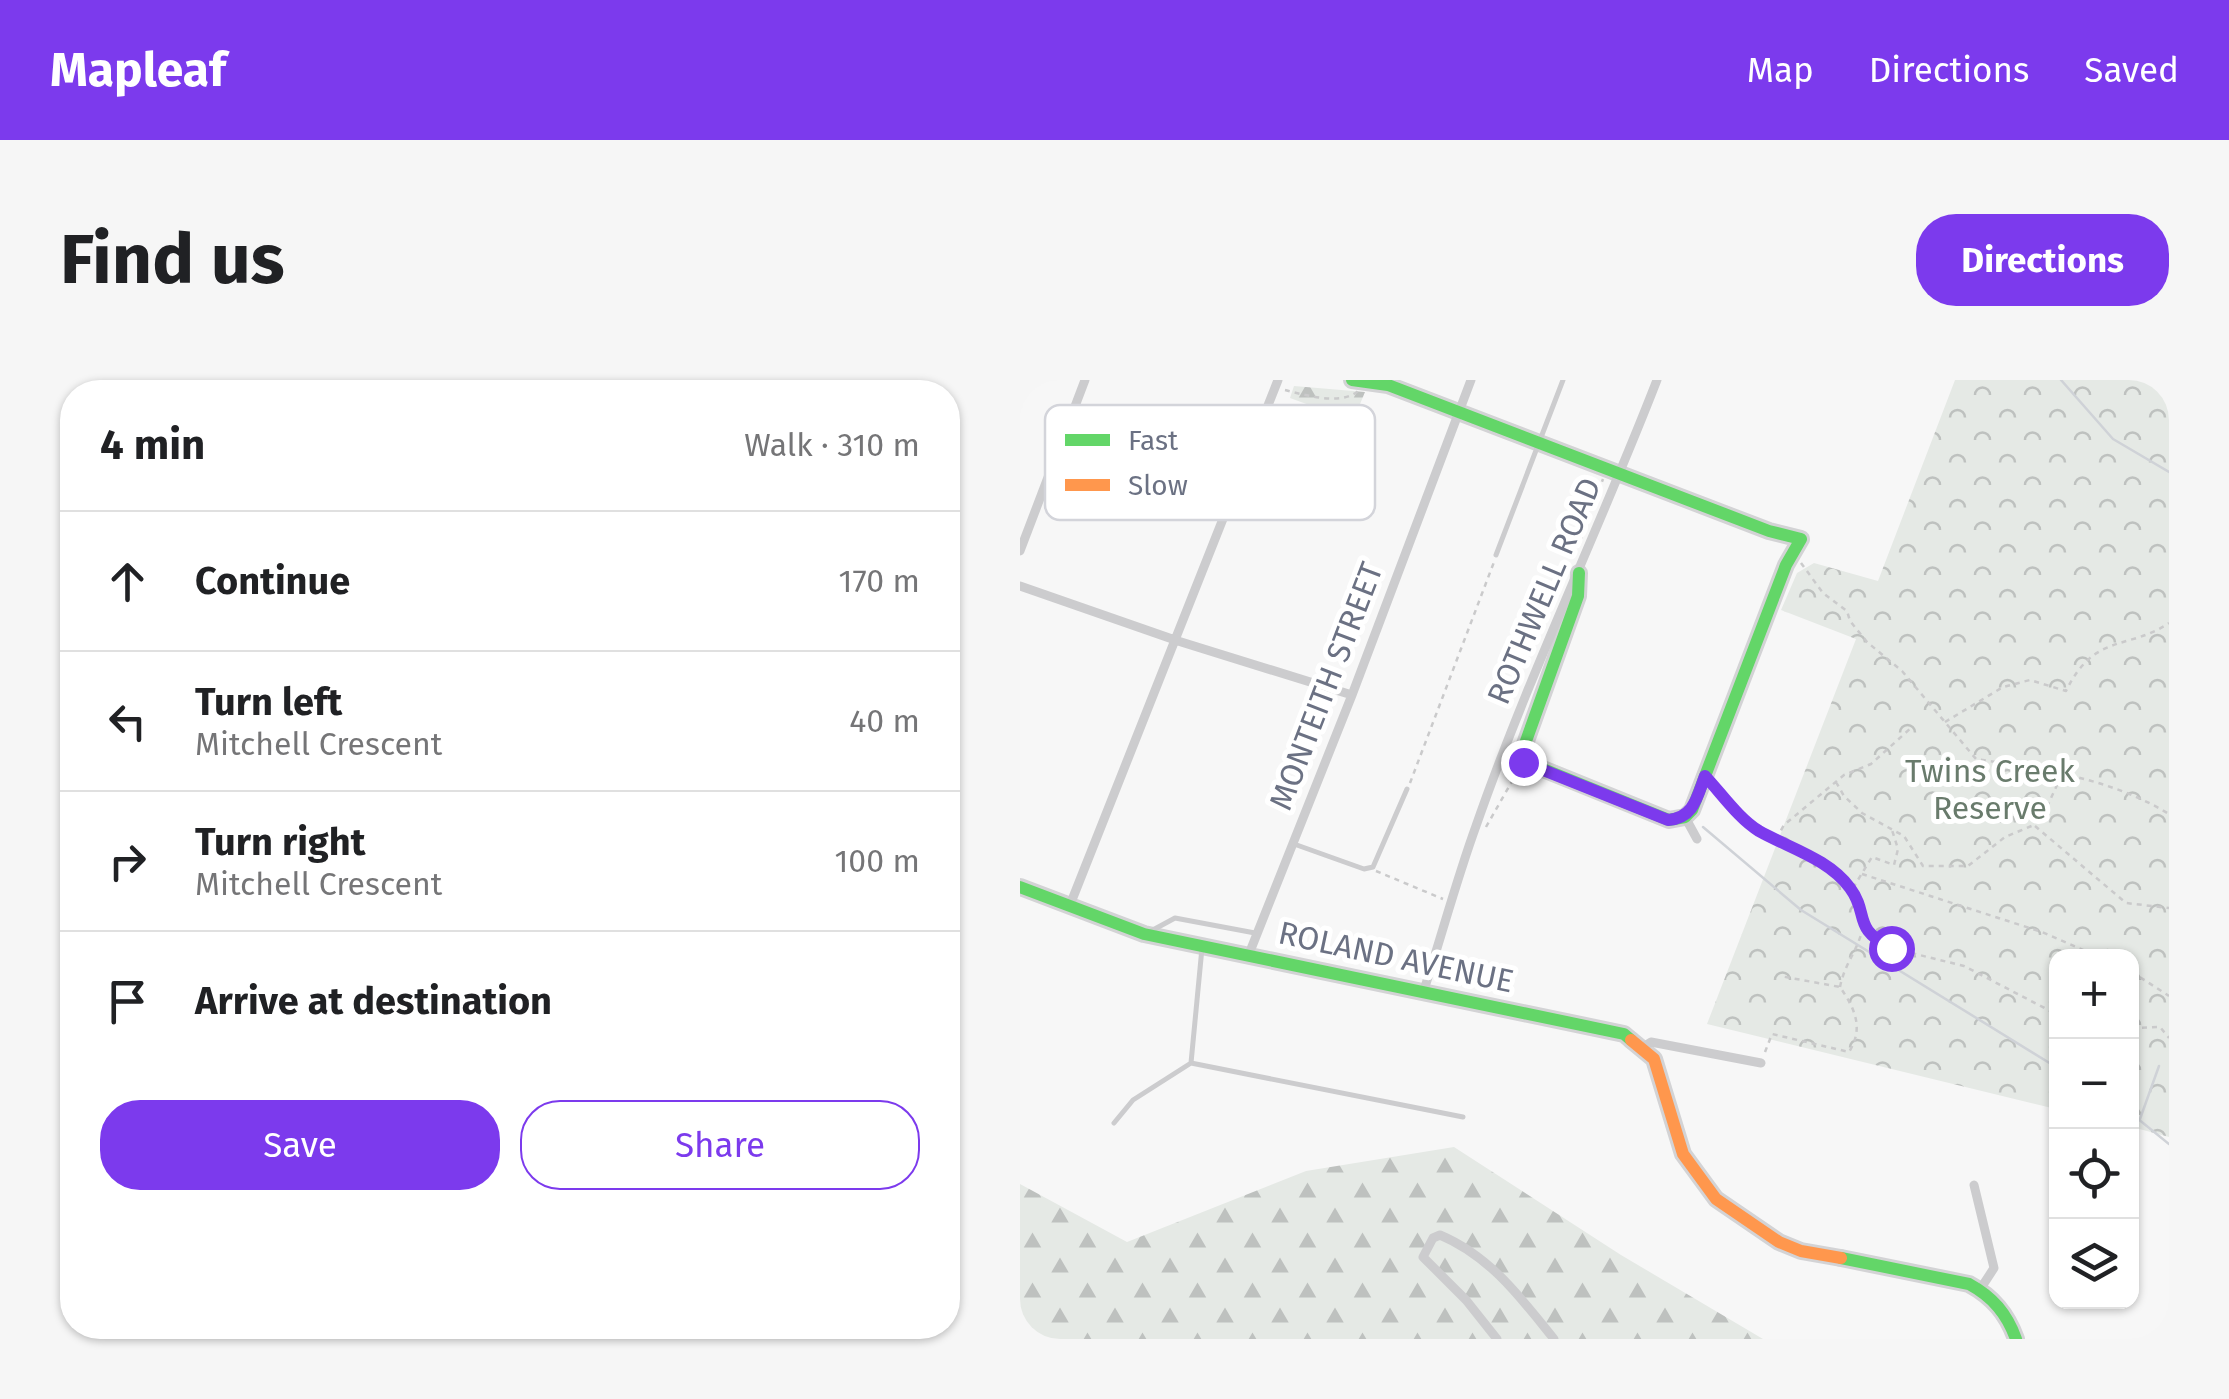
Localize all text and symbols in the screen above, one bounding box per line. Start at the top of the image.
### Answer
text: Mapleaf [50,41,226,99]
text: Map [1747,49,1814,91]
text: Directions [1869,49,2029,91]
text: Saved [2084,49,2179,91]
button: Directions [1916,214,2169,306]
text: Find us [60,218,285,302]
legend [1045,405,1375,520]
text: 4 min [100,420,205,470]
text: Fast [1128,424,1179,457]
text: Walk · 310 m [744,426,920,464]
text: Slow [1128,469,1188,502]
street label: ROTHWELL ROAD [1479,472,1609,710]
icon: ahead [100,554,155,609]
street label: MONTEITH STREET [1261,557,1391,815]
text: Continue [195,558,350,604]
text: 170 m [839,562,920,600]
text: Turn left [195,679,342,725]
icon: left [100,694,155,749]
text: 40 m [849,702,920,740]
text: Mitchell Crescent [195,725,442,763]
route end [1501,740,1547,786]
park label: Twins Creek Reserve [1905,752,2076,827]
text: Turn right [195,819,365,865]
icon: right [100,834,155,889]
text: 100 m [835,842,920,880]
text: Mitchell Crescent [195,865,442,903]
street label: ROLAND AVENUE [1275,914,1517,1000]
route start [1869,926,1915,972]
map controls [2049,949,2139,1309]
button: + [2049,949,2139,1039]
icon: arrive [100,974,155,1029]
text: Arrive at destination [195,978,552,1024]
button: − [2049,1039,2139,1129]
button: Save [100,1100,500,1190]
button: Share [520,1100,920,1190]
button: locate [2049,1129,2139,1219]
button: layers [2049,1219,2139,1309]

